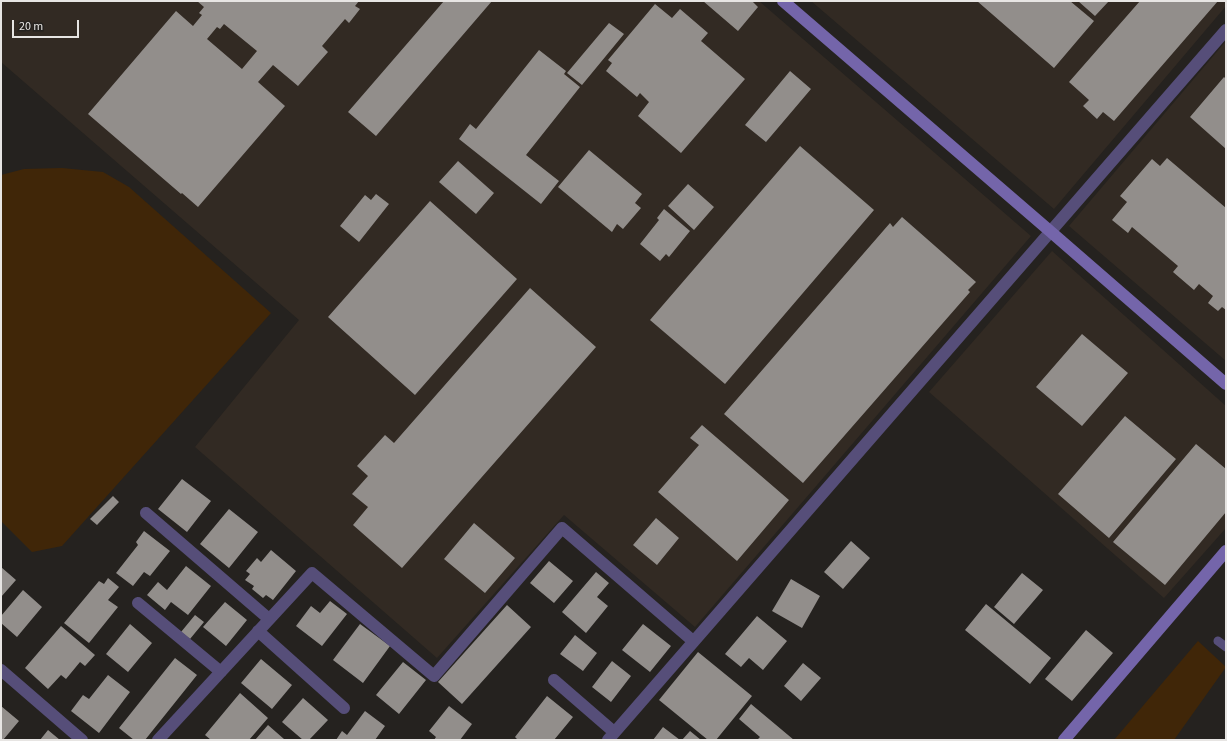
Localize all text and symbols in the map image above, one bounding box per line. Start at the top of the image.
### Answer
scale bar [14,12,81,38]
text: 20 m [19,18,43,35]

